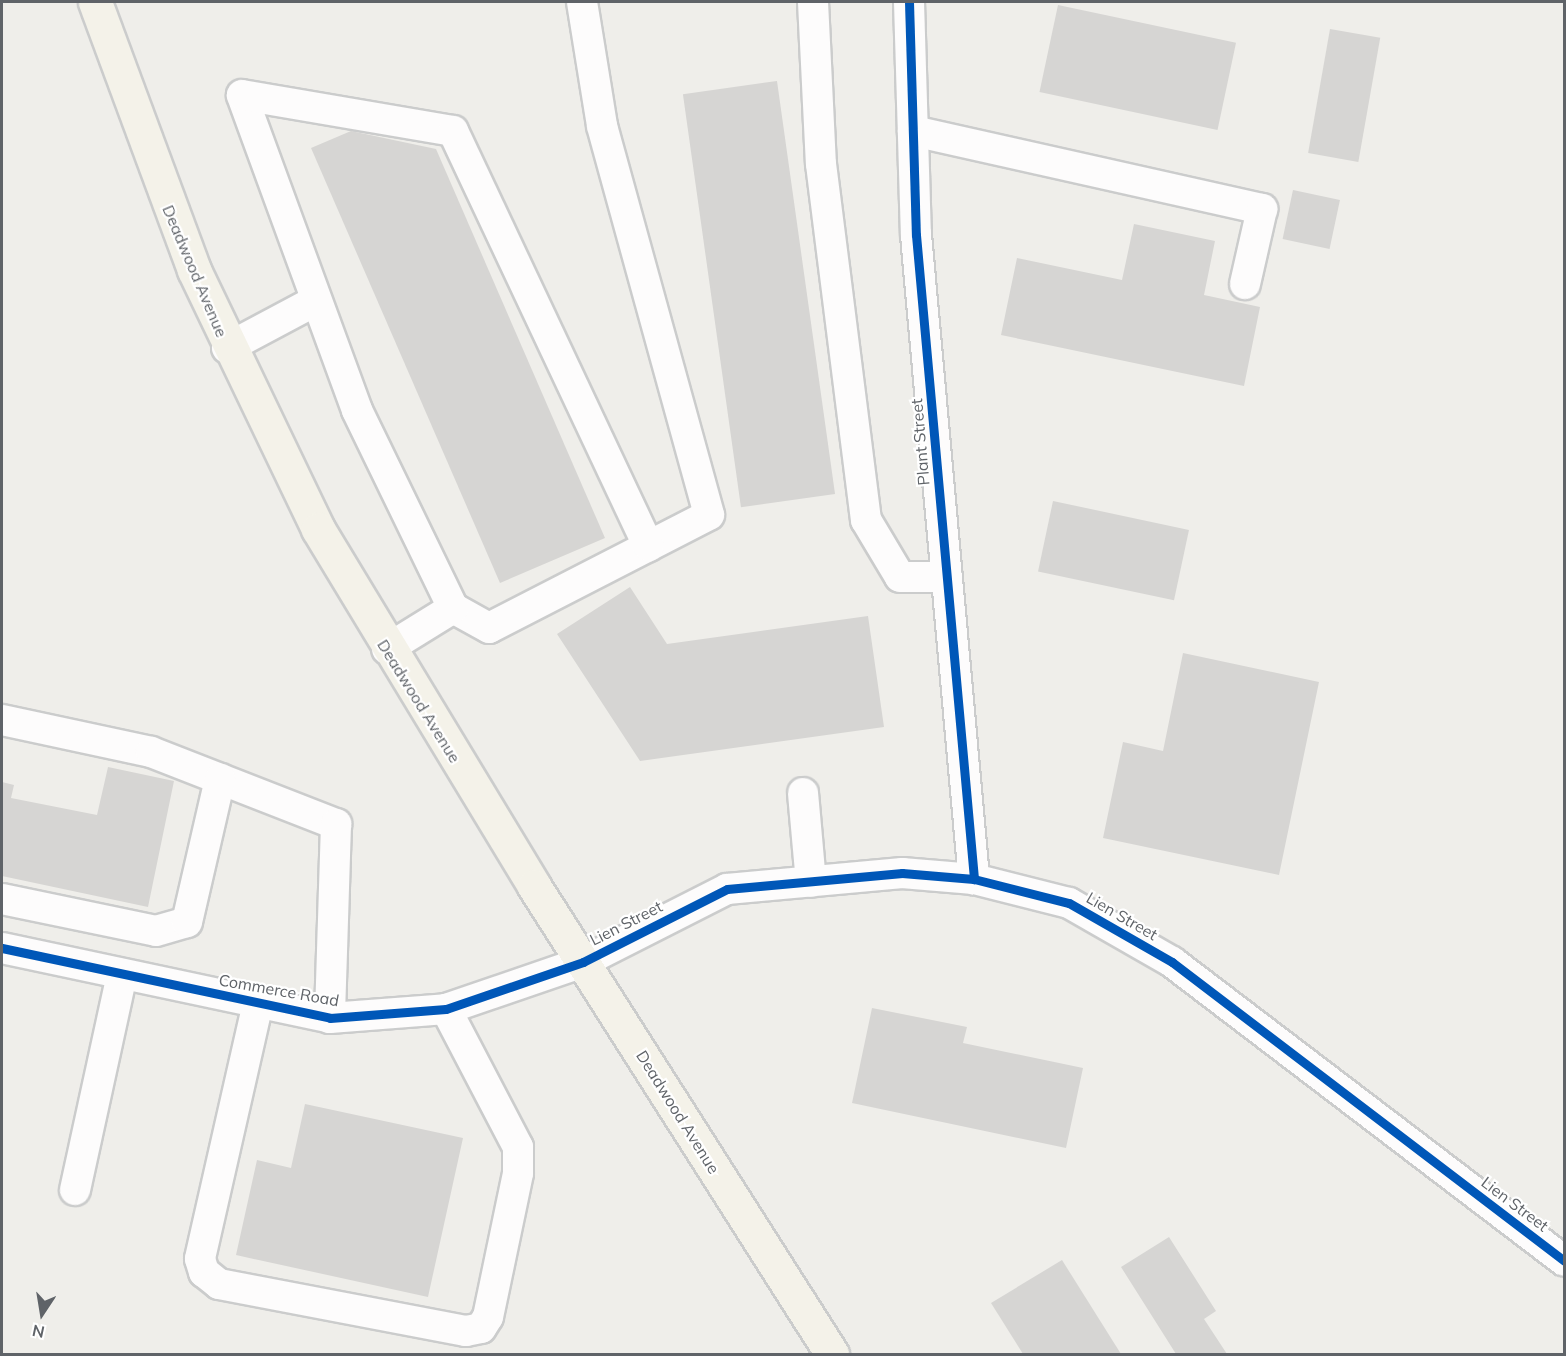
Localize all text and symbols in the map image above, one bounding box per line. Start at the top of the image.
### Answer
street label: Deadwood Avenue [159,202,231,340]
street label: Plant Street [907,398,933,486]
street label: Deadwood Avenue [373,636,465,766]
street label: Lien Street [1083,888,1161,944]
street label: Lien Street [586,897,666,949]
street label: Commerce Road [217,970,341,1010]
street label: Deadwood Avenue [632,1047,724,1177]
street label: Lien Street [1478,1173,1552,1235]
north arrow [12,1284,72,1344]
text: N [30,1321,46,1343]

